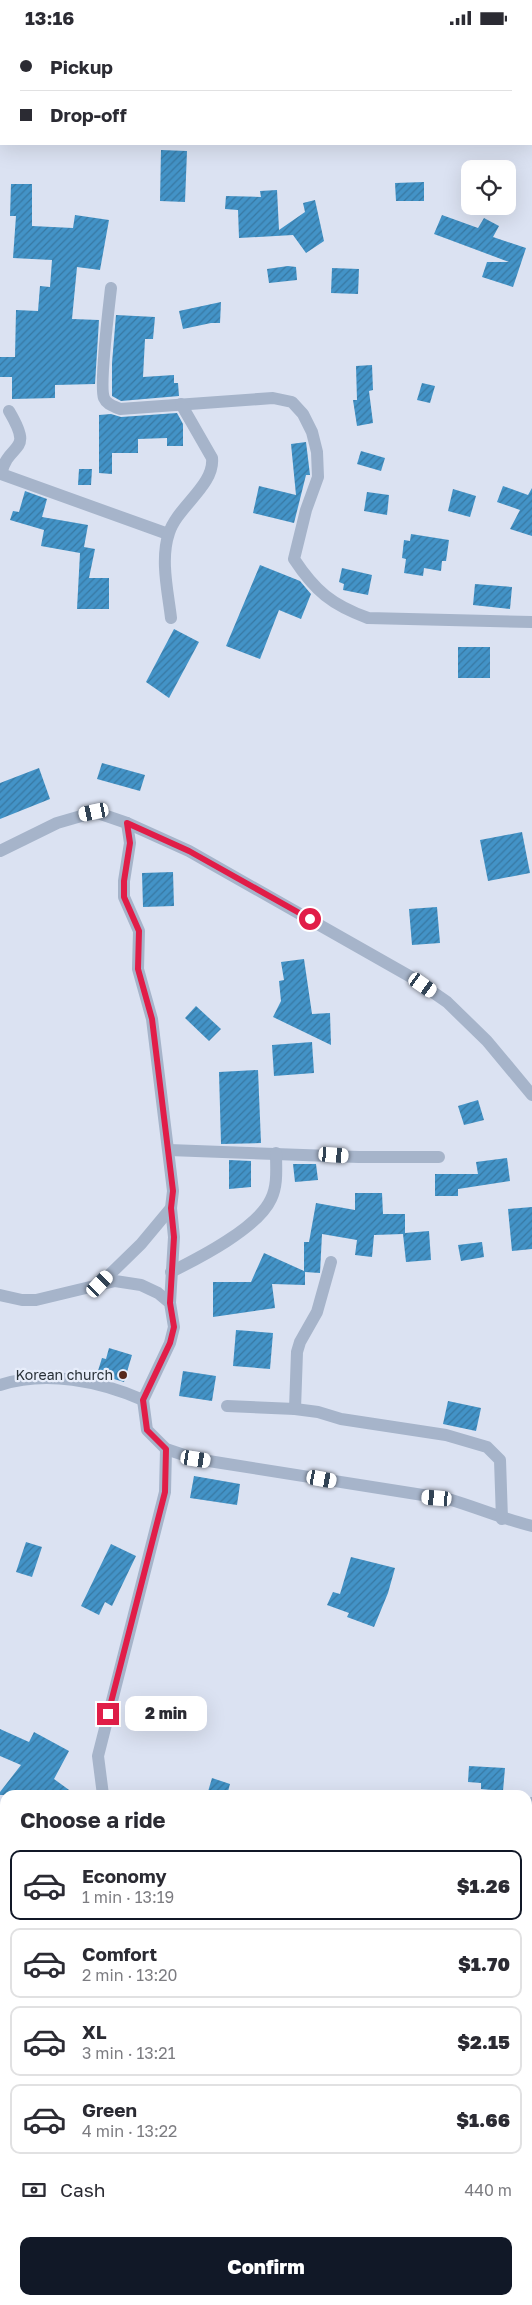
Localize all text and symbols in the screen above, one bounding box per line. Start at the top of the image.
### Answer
text: 13:16 [25,6,74,29]
text: Pickup [50,55,113,78]
text: Drop-off [50,103,127,126]
map controls [461,160,516,215]
button: locate [461,160,516,215]
car [77,802,110,822]
route start [299,908,321,930]
car [406,970,439,1000]
car [318,1146,349,1164]
car [84,1268,115,1300]
place label: Korean church [15,1366,113,1383]
marker: Korean church [117,1369,129,1381]
car [180,1449,211,1469]
car [305,1469,338,1489]
car [421,1489,452,1507]
callout: 2 min [126,1697,208,1731]
route end [97,1703,119,1725]
text: 2 min [145,1703,187,1723]
text: Choose a ride [20,1806,166,1833]
icon: car [22,1863,67,1908]
text: Economy [82,1864,167,1887]
text: $1.26 [457,1874,510,1897]
text: 1 min · 13:19 [82,1887,174,1907]
icon: car [22,1941,67,1986]
text: Comfort [82,1942,157,1965]
text: $1.70 [458,1952,510,1975]
text: 2 min · 13:20 [82,1965,178,1985]
icon: car [22,2019,67,2064]
text: XL [82,2020,107,2043]
text: $2.15 [457,2030,510,2053]
text: 3 min · 13:21 [82,2043,175,2063]
icon: car [22,2097,67,2142]
text: Green [82,2098,137,2121]
text: $1.66 [456,2108,510,2131]
text: 4 min · 13:22 [82,2121,177,2141]
icon: cash [20,2176,48,2204]
text: Cash [60,2178,105,2201]
text: 440 m [464,2180,512,2200]
button: Confirm [20,2237,512,2295]

